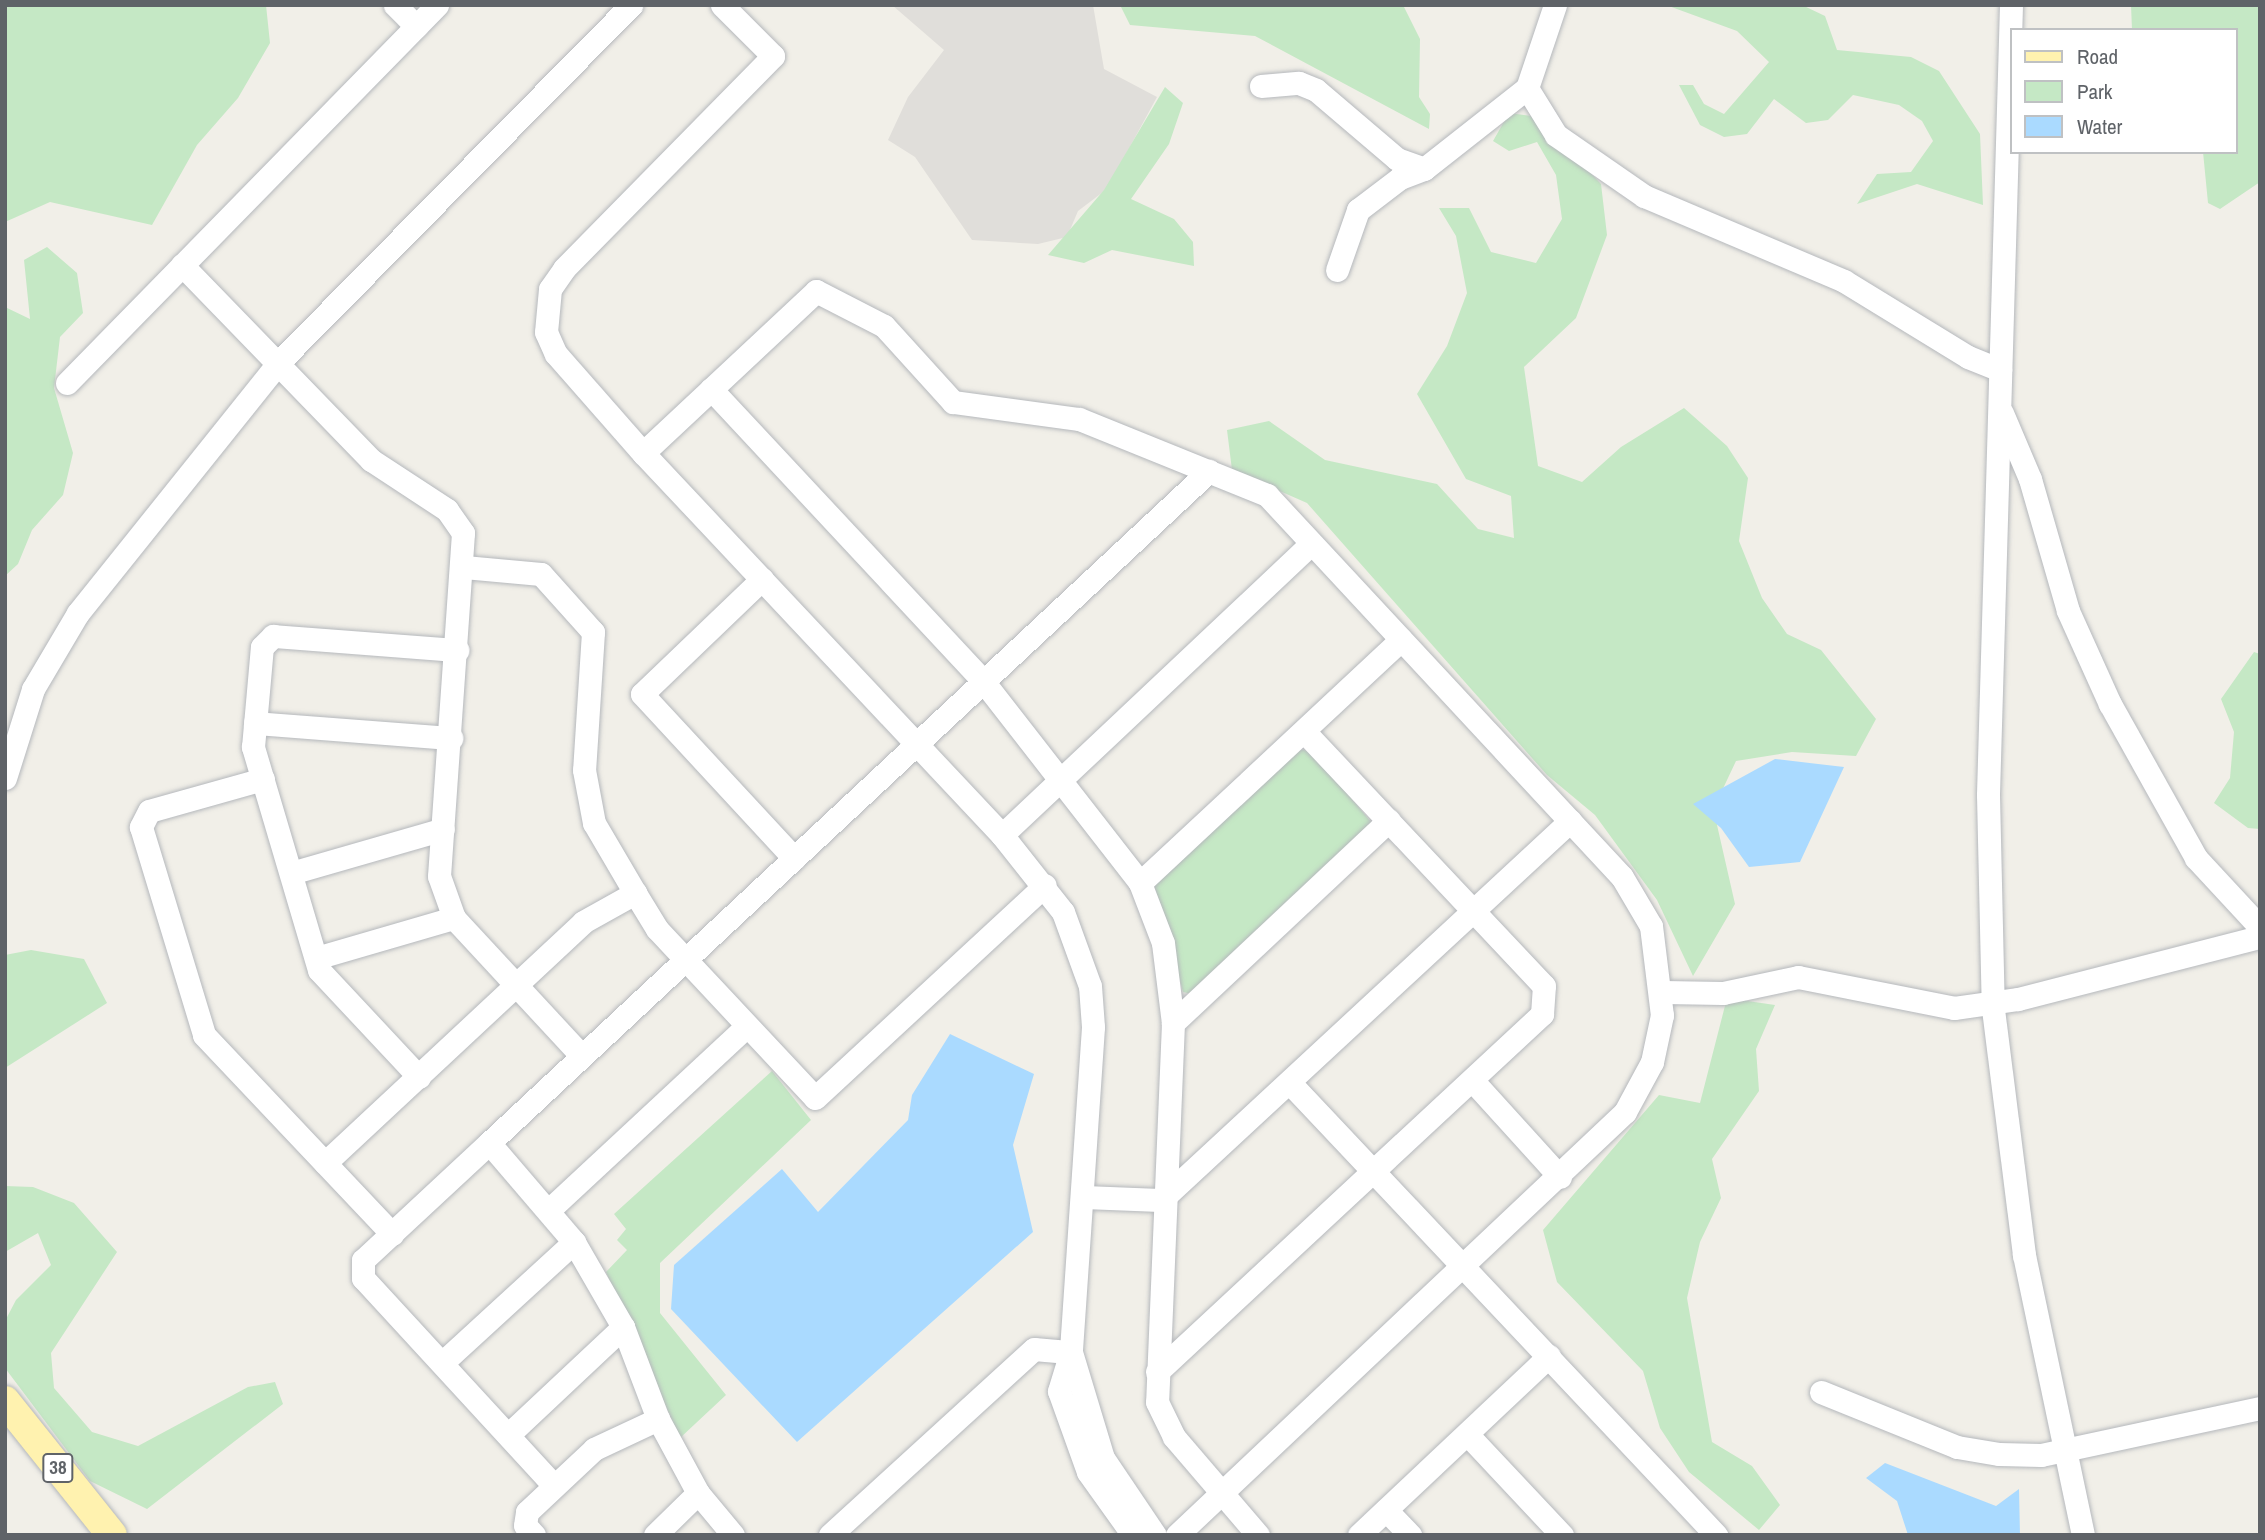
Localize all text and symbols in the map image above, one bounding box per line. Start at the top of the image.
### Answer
legend [2010,28,2237,154]
text: Road [2077,42,2118,71]
text: Park [2077,77,2112,106]
text: Water [2077,112,2122,141]
road number: 38 [42,1452,74,1484]

